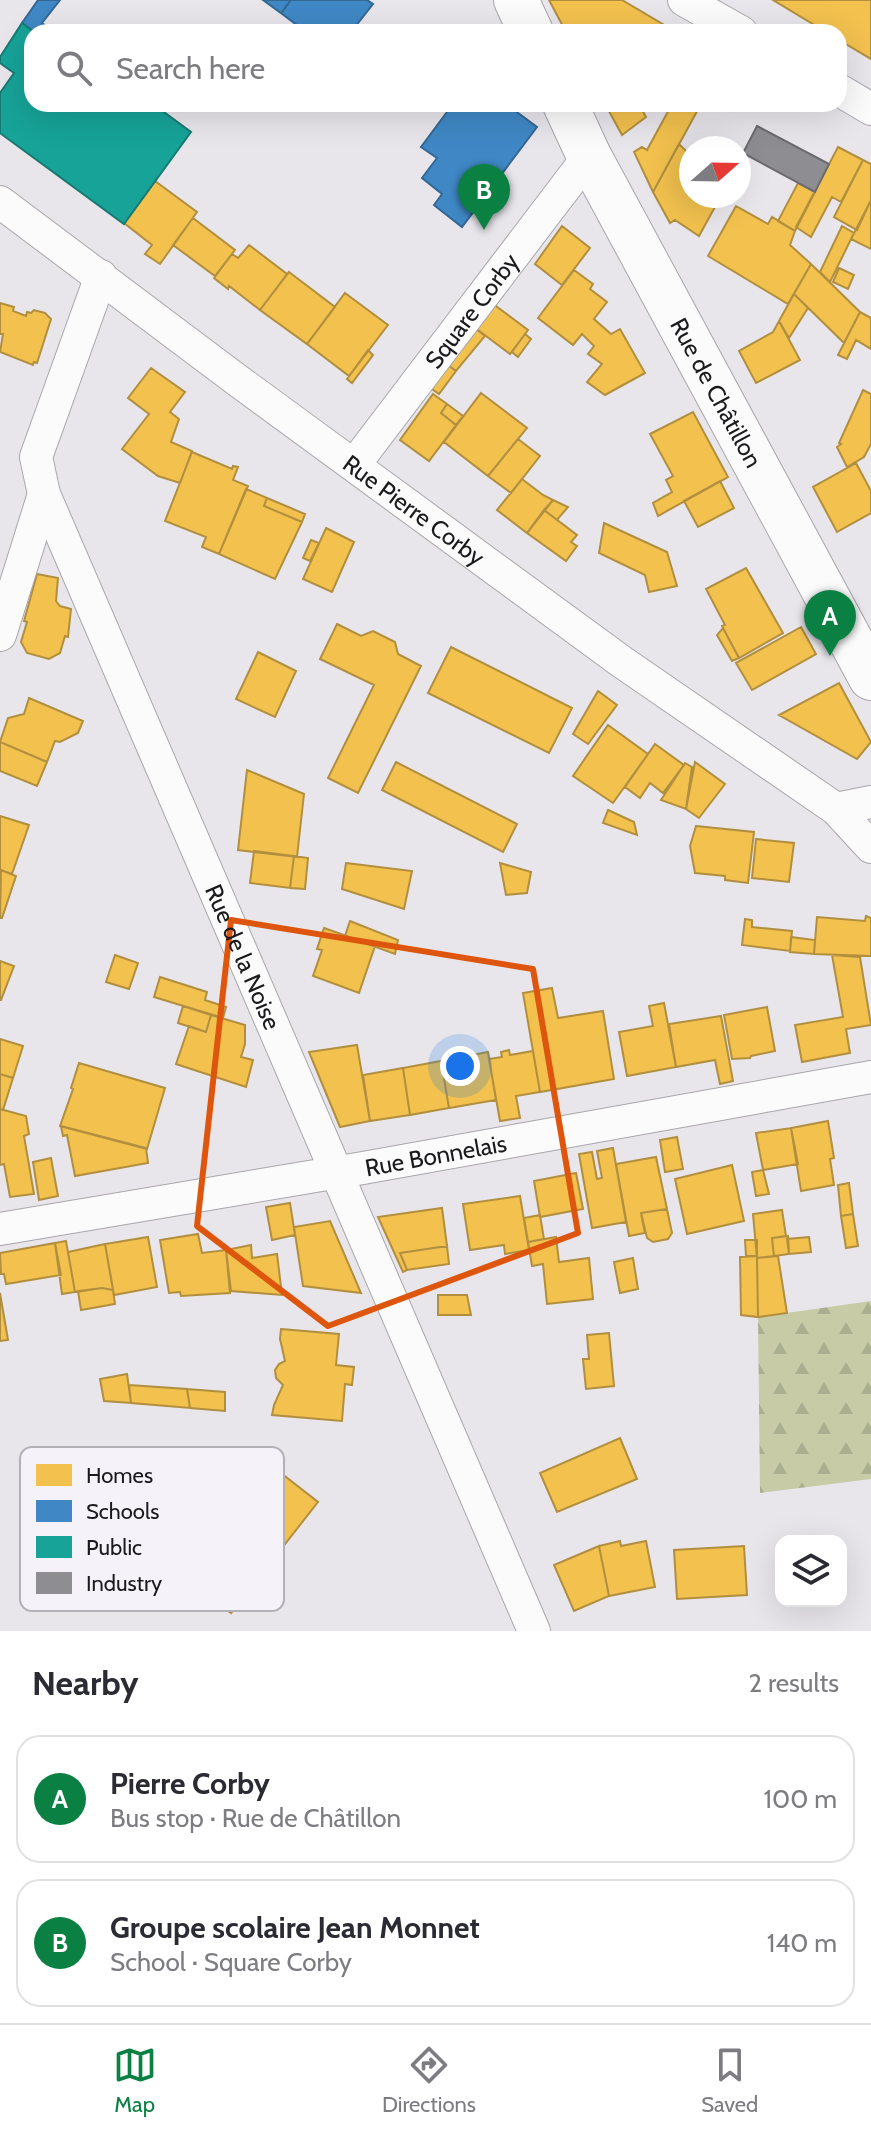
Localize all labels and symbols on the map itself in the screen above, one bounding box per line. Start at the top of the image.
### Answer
north arrow [679,136,751,208]
pin: B [458,164,510,230]
street label: Square Corby [418,247,524,374]
street label: Rue de Châtillon [665,313,769,472]
street label: Rue Pierre Corby [338,448,491,571]
pin: A [804,590,856,656]
street label: Rue de la Noise [199,880,287,1034]
your location [440,1046,480,1086]
street label: Rue Bonnelais [363,1128,509,1182]
legend [20,1447,284,1611]
text: Homes [86,1462,153,1489]
text: Schools [86,1498,159,1525]
text: Public [86,1534,142,1561]
text: Industry [86,1570,162,1597]

